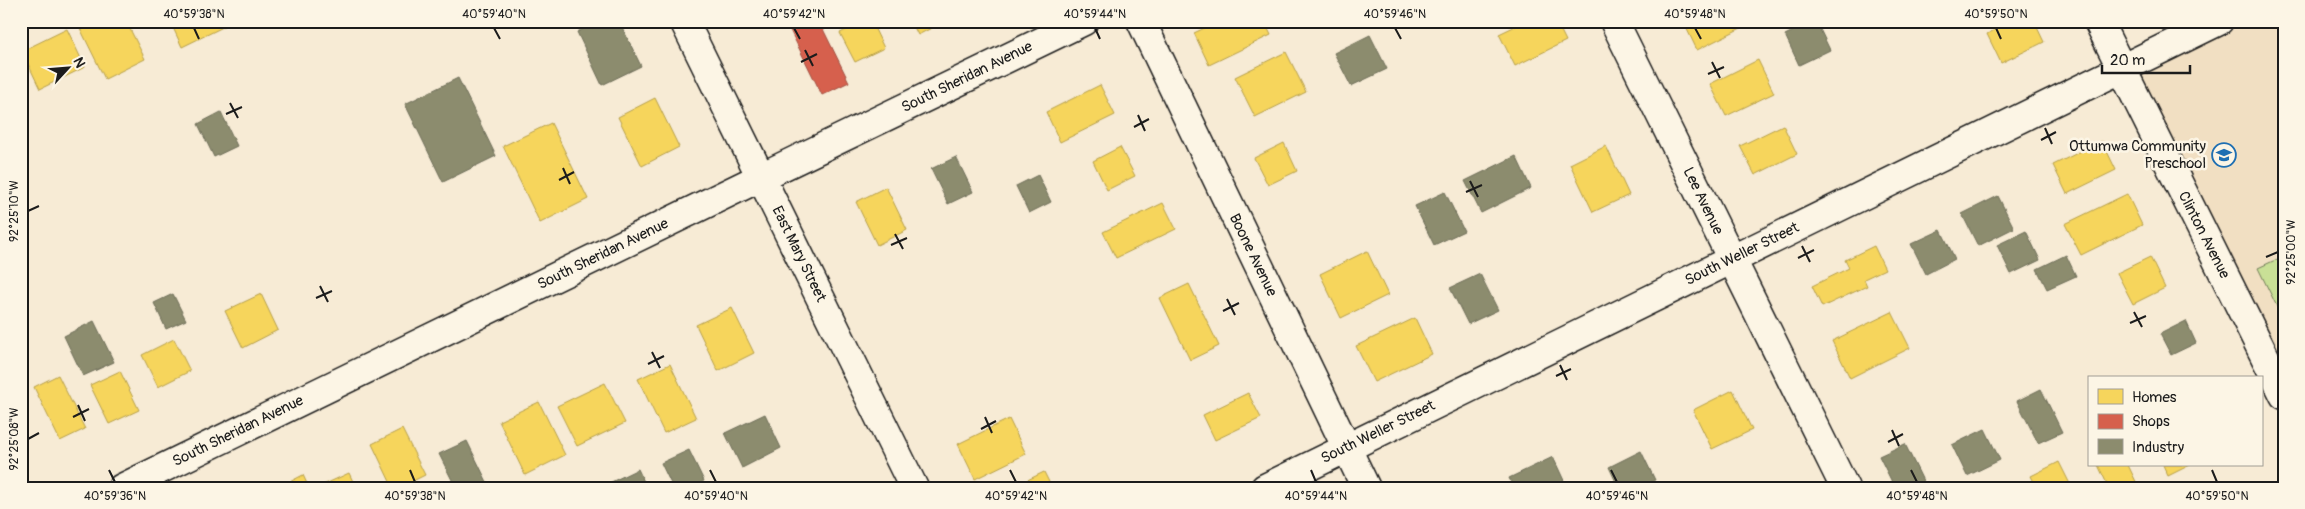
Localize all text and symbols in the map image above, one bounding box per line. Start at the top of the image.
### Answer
text: 40°59'38"N [163,7,225,22]
text: 40°59'40"N [462,7,526,22]
text: 40°59'42"N [763,7,825,22]
text: 40°59'44"N [1064,7,1126,22]
text: 40°59'46"N [1364,7,1426,22]
text: 40°59'48"N [1664,7,1726,22]
text: 40°59'50"N [1964,7,2028,22]
street label: South Sheridan Avenue [898,37,1036,117]
north arrow [42,42,92,92]
scale bar [2102,42,2190,74]
text: 20 m [2110,51,2145,70]
text: N [70,55,89,71]
place label: Ottumwa Community Preschool [2069,137,2207,173]
school or university icon: Ottumwa Community Preschool [2211,142,2237,168]
street label: Lee Avenue [1679,164,1728,238]
text: 92°25'10"W [7,180,22,242]
street label: Clinton Avenue [2174,188,2234,282]
street label: East Mary Street [768,203,831,306]
street label: Boone Avenue [1225,211,1281,300]
street label: South Sheridan Avenue [534,214,672,294]
street label: South Weller Street [1682,218,1803,290]
text: 92°25'00"W [2284,219,2299,285]
legend [2088,376,2262,466]
text: Homes [2132,388,2177,407]
street label: South Sheridan Avenue [169,391,307,471]
street label: South Weller Street [1318,396,1439,468]
text: 92°25'08"W [7,407,22,471]
text: Shops [2132,412,2170,431]
text: Industry [2132,438,2185,457]
text: 40°59'36"N [84,489,146,504]
text: 40°59'38"N [384,489,446,504]
text: 40°59'40"N [684,489,748,504]
text: 40°59'42"N [985,489,1047,504]
text: 40°59'44"N [1285,489,1347,504]
text: 40°59'46"N [1586,489,1648,504]
text: 40°59'48"N [1886,489,1948,504]
text: 40°59'50"N [2185,489,2249,504]

